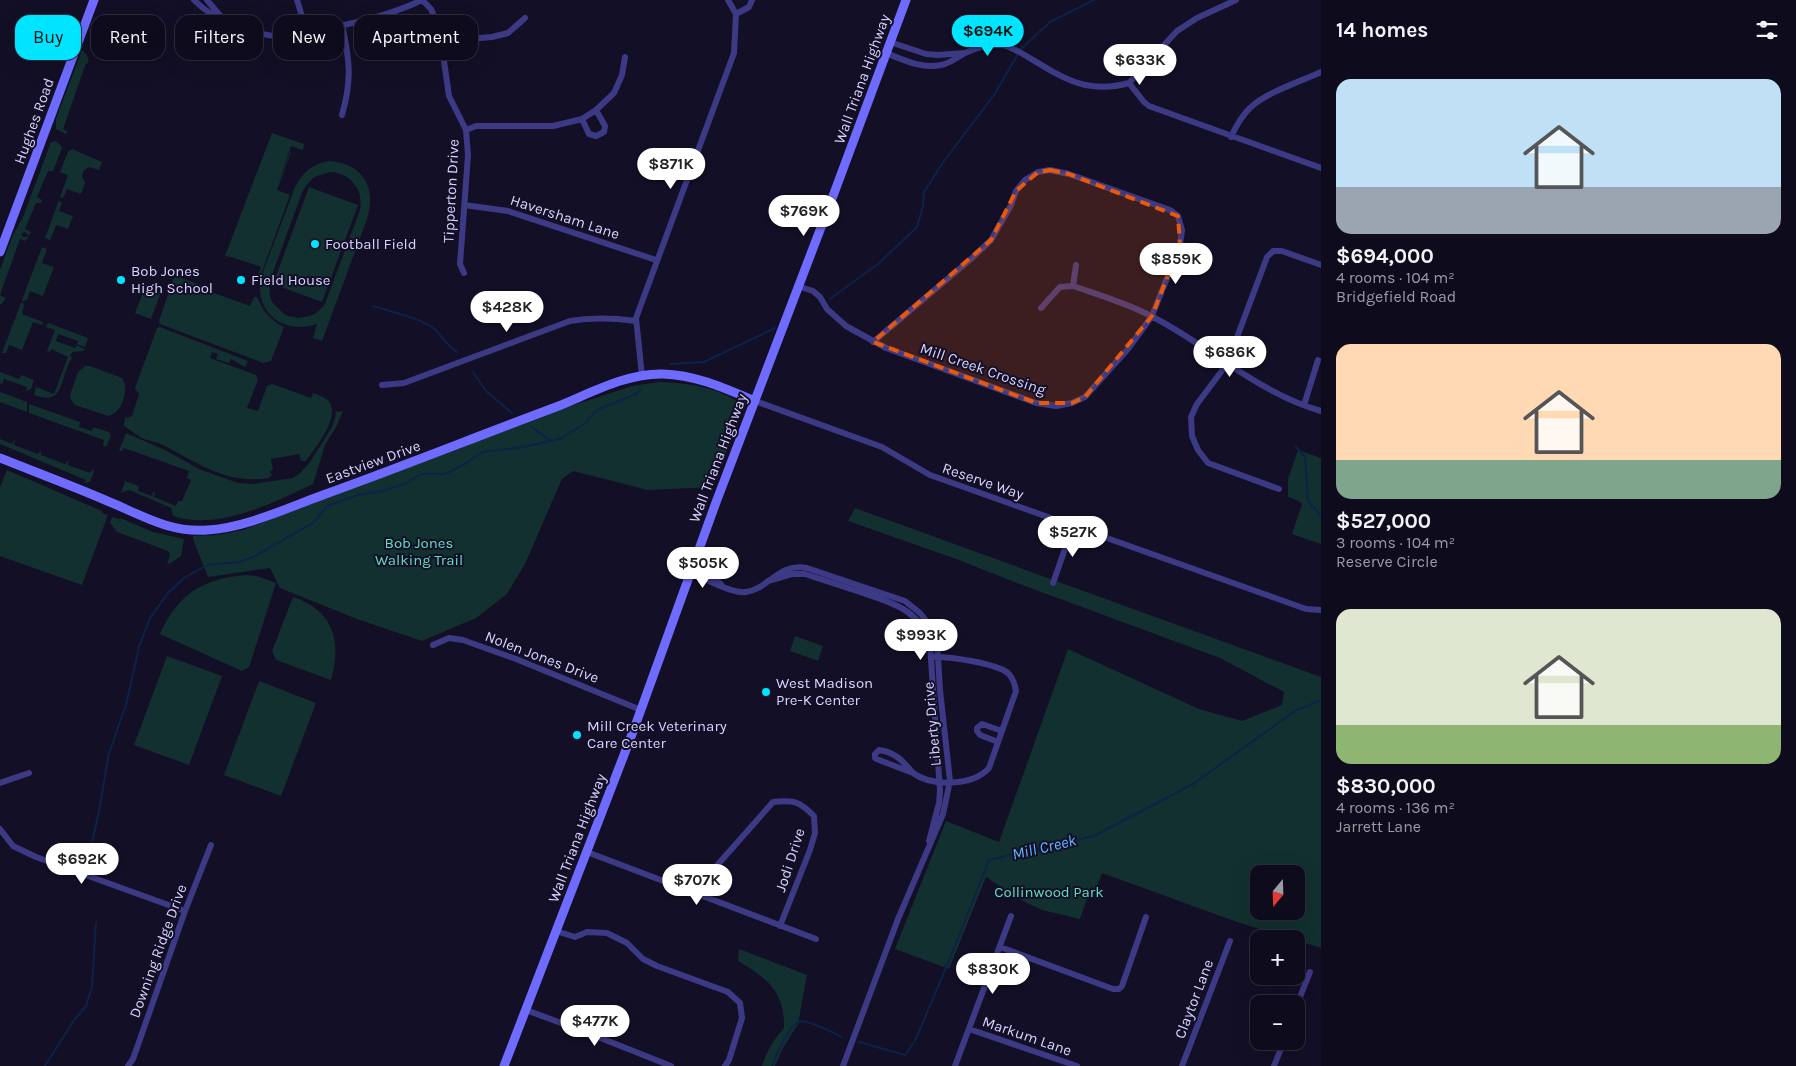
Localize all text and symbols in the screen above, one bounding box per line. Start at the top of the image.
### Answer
street label: Wall Triana Highway [830,12,894,146]
chip: Buy [15,15,81,60]
chip: Rent [91,15,165,60]
chip: Filters [175,15,263,60]
chip: New [273,15,344,60]
chip: Apartment [354,15,478,60]
pin: $694K [953,15,1023,57]
icon: filters [1753,16,1781,44]
text: 14 homes [1336,18,1428,42]
text: $694K [963,21,1013,40]
pin: $633K [1105,44,1175,86]
text: $633K [1114,50,1166,69]
street label: Hughes Road [10,75,58,167]
icon: home [1514,112,1604,202]
street label: Tipperton Drive [439,139,463,243]
pin: $871K [636,148,706,190]
text: $871K [648,154,694,173]
street label: Haversham Lane [508,191,622,243]
pin: $769K [769,194,839,237]
text: $769K [780,201,828,220]
place label: Football Field [325,235,417,253]
marker: Football Field [309,238,321,250]
pin: $859K [1141,242,1211,285]
text: $694,000 [1336,244,1434,268]
text: $859K [1151,249,1201,268]
place label: Bob Jones High School [131,262,213,297]
text: 4 rooms · 104 m² [1336,268,1455,287]
place label: Field House [251,271,331,289]
marker: Bob Jones High School [115,274,127,286]
marker: Field House [235,274,247,286]
text: Bridgefield Road [1336,287,1456,306]
pin: $428K [472,290,542,333]
text: $428K [481,297,533,316]
pin: $686K [1195,336,1265,378]
street label: Mill Creek Crossing [918,339,1049,399]
text: $686K [1204,342,1256,361]
icon: home [1514,377,1604,467]
street label: Wall Triana Highway [685,391,751,525]
street label: Eastview Drive [323,437,423,487]
street label: Reserve Way [940,459,1026,503]
text: $527,000 [1336,509,1431,533]
pin: $527K [1038,516,1108,558]
text: $527K [1049,522,1097,541]
text: 3 rooms · 104 m² [1336,533,1455,552]
park label: Bob Jones Walking Trail [375,534,463,569]
pin: $505K [668,546,738,589]
text: Reserve Circle [1336,552,1438,571]
text: $505K [678,553,728,572]
pin: $993K [886,618,956,661]
text: $993K [896,625,946,644]
street label: Nolen Jones Drive [483,627,601,687]
icon: home [1514,642,1604,732]
place label: West Madison Pre-K Center [776,674,873,709]
street label: Liberty Drive [919,681,945,767]
marker: West Madison Pre-K Center [760,686,772,698]
place label: Mill Creek Veterinary Care Center [587,717,727,752]
marker: Mill Creek Veterinary Care Center [571,729,583,741]
street label: Wall Triana Highway [544,771,610,905]
text: $830,000 [1336,774,1436,798]
text: 4 rooms · 136 m² [1336,798,1455,817]
text: Jarrett Lane [1336,817,1421,836]
street label: Jodi Drive [771,826,809,894]
water label: Mill Creek [1010,830,1079,864]
pin: $692K [47,842,117,885]
text: $692K [57,849,107,868]
pin: $707K [662,864,732,906]
north arrow [1250,865,1305,920]
map controls [1250,865,1305,1050]
text: $707K [673,870,721,889]
street label: Downing Ridge Drive [125,882,191,1020]
park label: Collinwood Park [994,883,1104,901]
button: + [1250,930,1305,985]
pin: $830K [958,952,1028,995]
street label: Claytor Lane [1171,957,1217,1041]
text: $830K [967,959,1019,978]
button: − [1250,995,1305,1050]
pin: $477K [560,1004,630,1047]
text: $477K [572,1011,618,1030]
street label: Markum Lane [980,1012,1074,1060]

